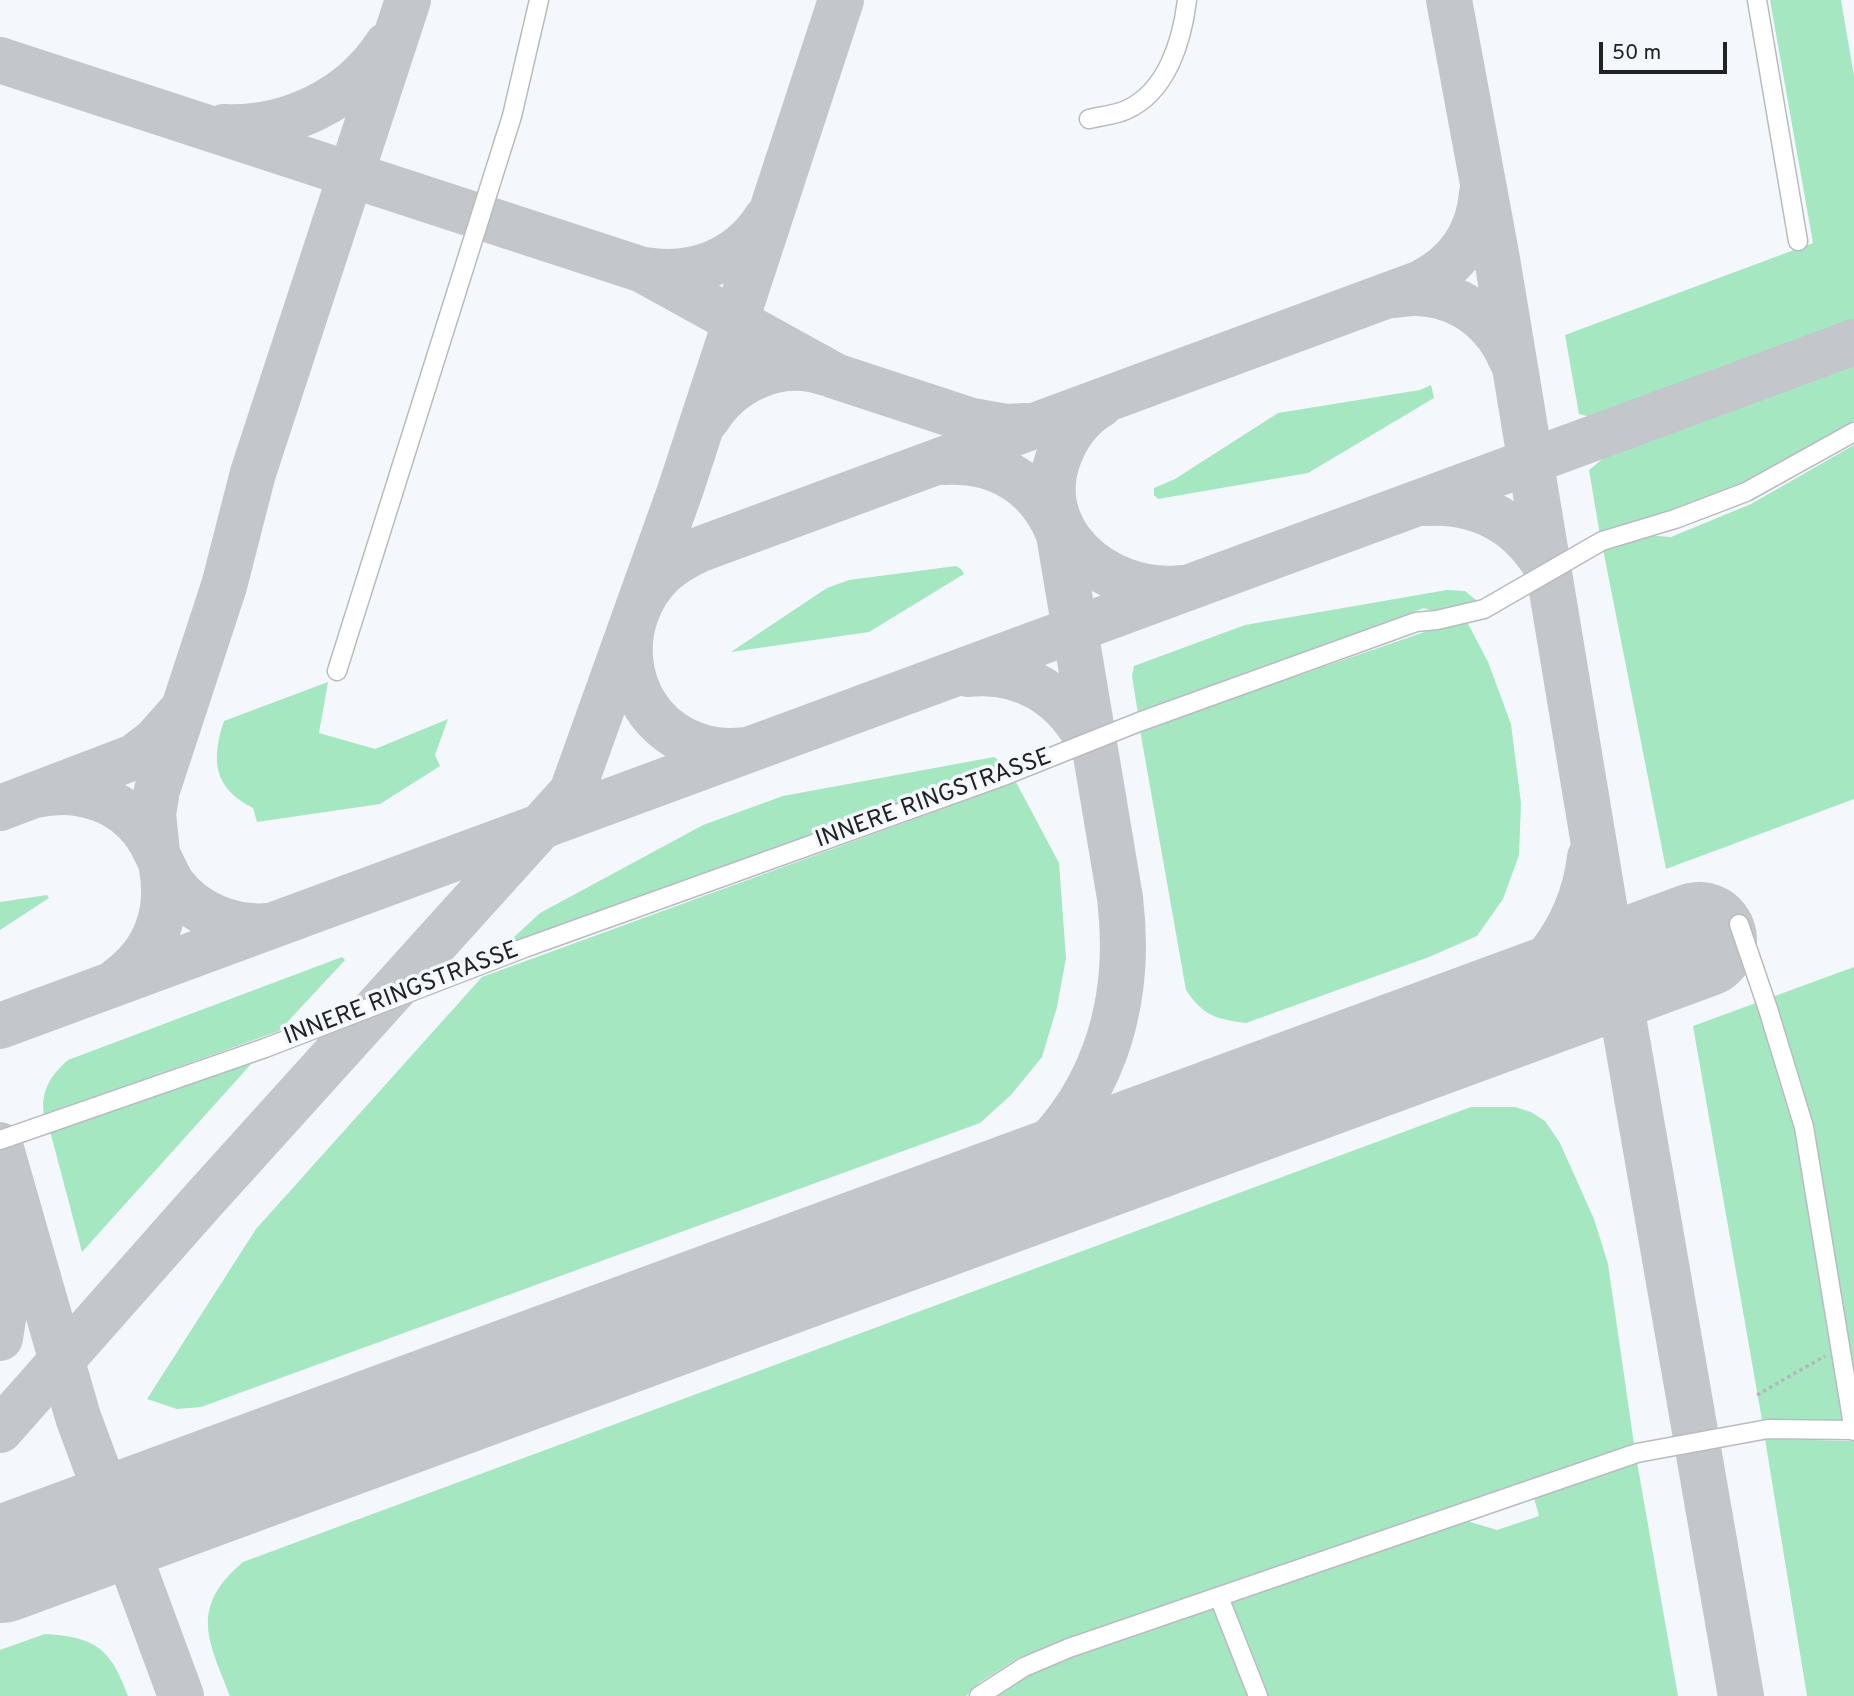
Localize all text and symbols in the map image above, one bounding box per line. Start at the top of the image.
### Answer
scale bar [1602,28,1730,72]
text: 50 m [1612,40,1661,67]
street label: INNERE RINGSTRASSE [812,744,1056,856]
street label: INNERE RINGSTRASSE [281,937,523,1053]

